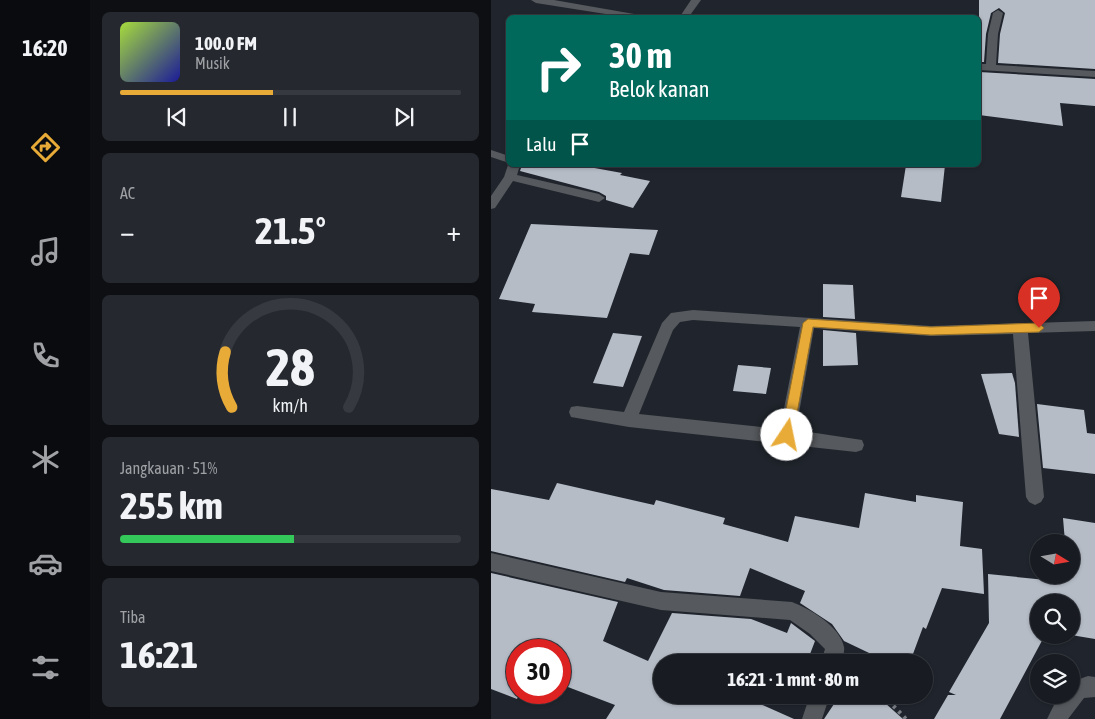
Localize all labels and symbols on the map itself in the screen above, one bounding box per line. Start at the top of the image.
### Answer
pin [1018,277,1060,328]
position arrow [760,408,812,460]
north arrow [1030,534,1080,584]
speed limit sign: 30 [506,639,571,704]

